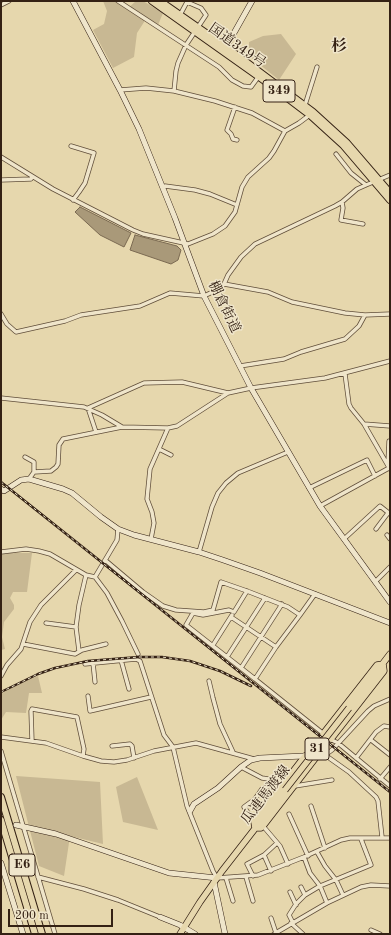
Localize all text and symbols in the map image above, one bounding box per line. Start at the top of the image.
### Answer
street label: 国道349号 [205,20,269,72]
district label: 杉 [331,37,347,57]
road number: 349 [263,80,295,102]
street label: 棚倉街道 [204,278,244,336]
road number: 31 [305,738,329,760]
street label: 瓜連馬渡線 [238,762,294,828]
road number: E6 [9,854,35,876]
scale bar [10,901,115,927]
text: 200 m [15,910,49,922]

